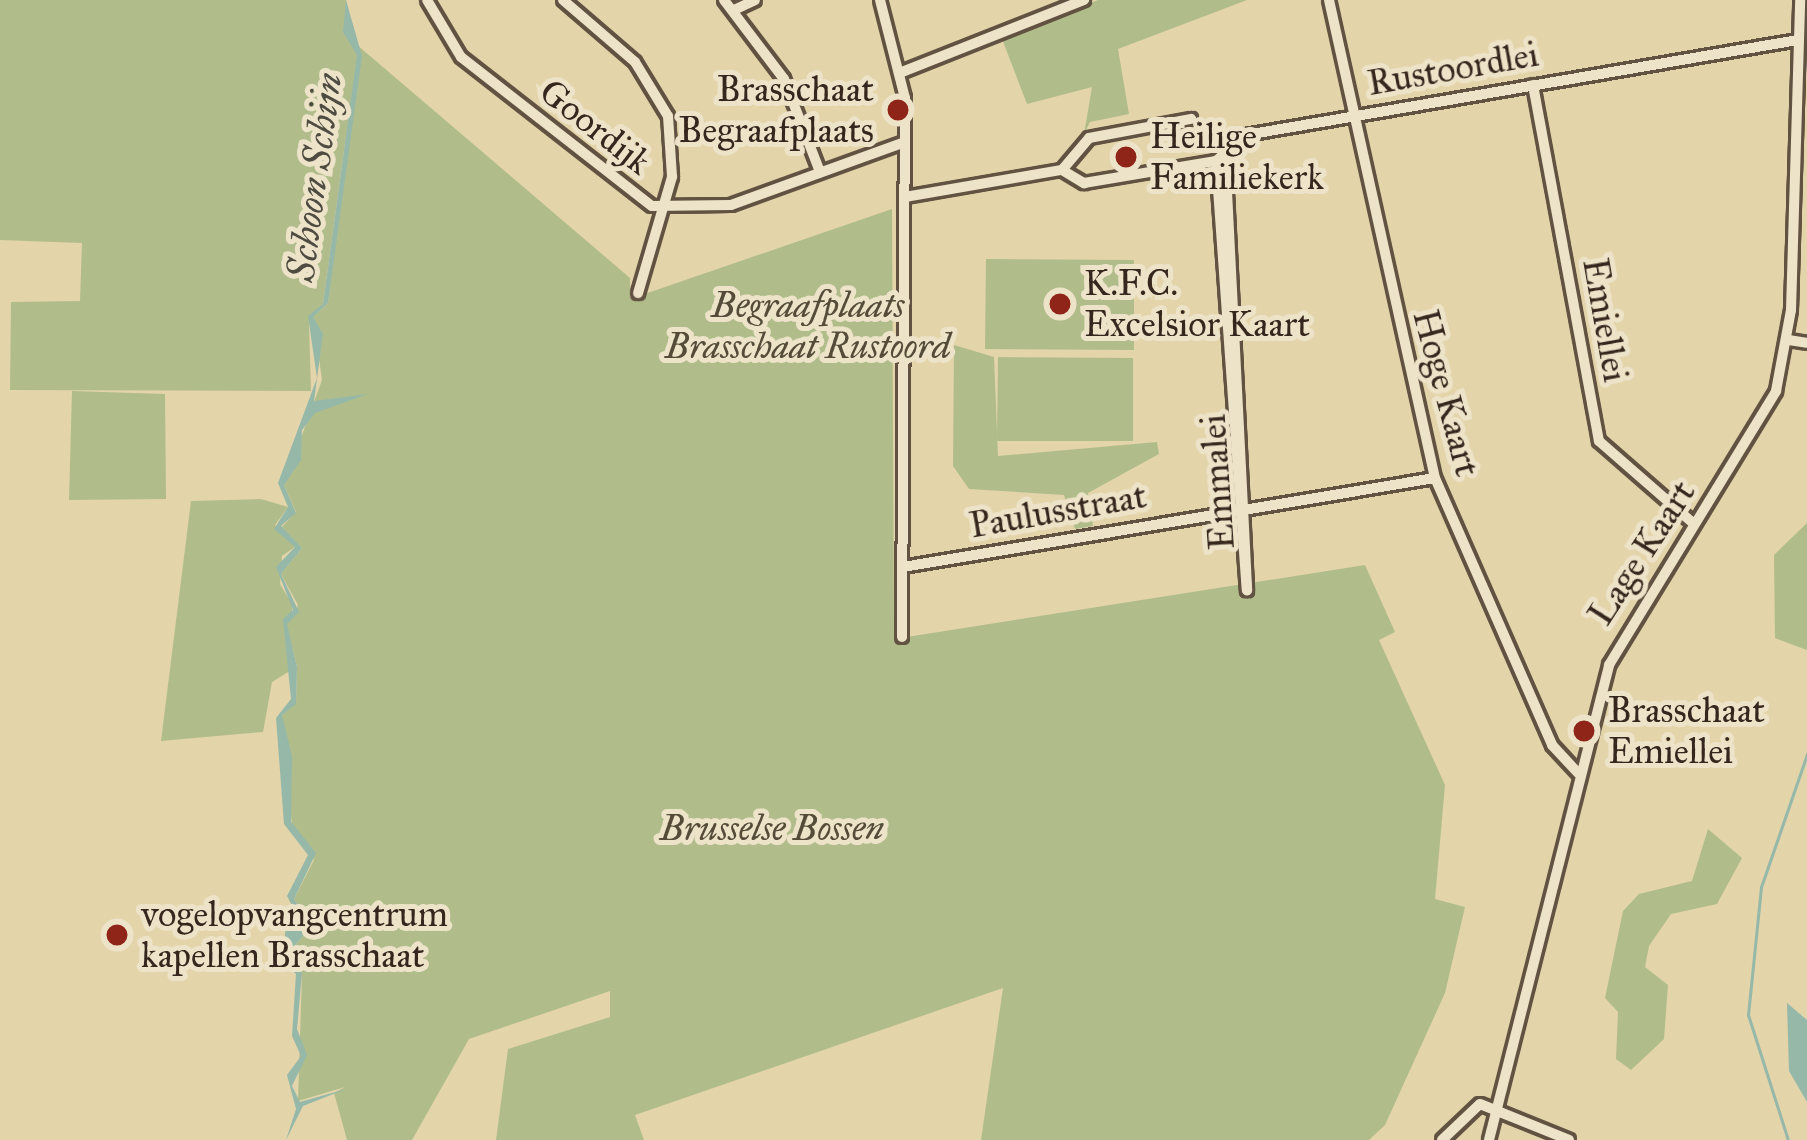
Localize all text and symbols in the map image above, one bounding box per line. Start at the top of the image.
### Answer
street label: Rustoordlei [1364,33,1542,105]
place label: Brasschaat Begraafplaats [679,67,874,152]
water label: Schoon Schijn [277,70,353,284]
street label: Goordijk [531,70,659,184]
marker: Brasschaat Begraafplaats [885,97,911,123]
place label: Heilige Familiekerk [1150,114,1324,199]
marker: Heilige Familiekerk [1113,144,1139,170]
street label: Emiellei [1573,255,1637,385]
place label: K.F.C. Excelsior Kaart [1084,261,1310,346]
park label: Begraafplaats Brasschaat Rustoord [665,283,951,368]
marker: K.F.C. Excelsior Kaart [1047,291,1073,317]
street label: Hoge Kaart [1403,305,1489,481]
street label: Emmalei [1192,413,1244,551]
street label: Lage Kaart [1579,473,1705,633]
street label: Paulusstraat [966,474,1150,548]
place label: Brasschaat Emiellei [1608,688,1765,773]
marker: Brasschaat Emiellei [1571,718,1597,744]
park label: Brusselse Bossen [660,807,884,851]
place label: vogelopvangcentrum kapellen Brasschaat [141,892,448,977]
marker: vogelopvangcentrum kapellen Brasschaat [104,922,130,948]

